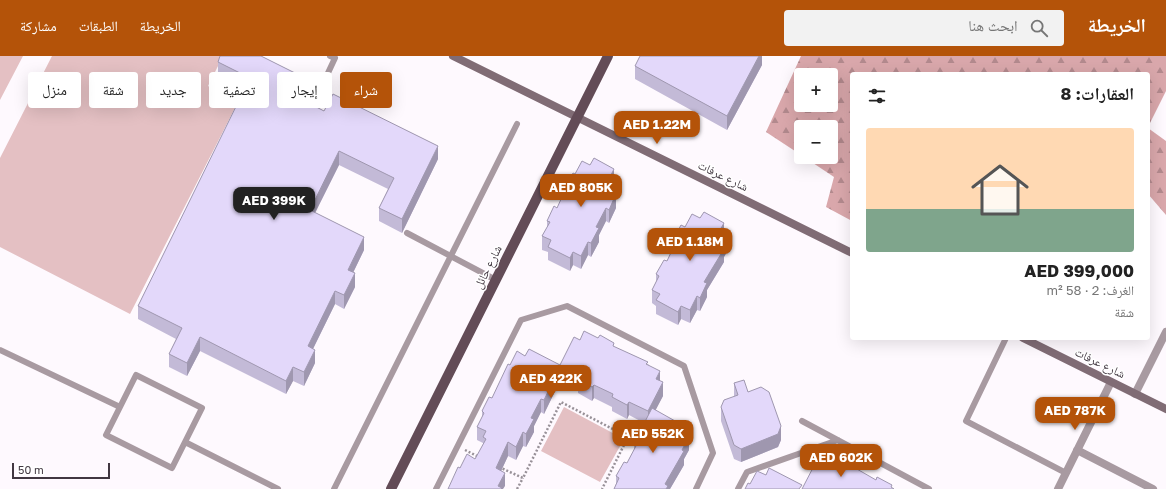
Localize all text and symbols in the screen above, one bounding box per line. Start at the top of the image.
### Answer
search box [784,10,1064,46]
text: الخريطة [1088,13,1146,36]
text: ابحث هنا [968,16,1018,34]
text: مشاركة [20,17,57,34]
text: الطبقات [79,17,118,34]
text: الخريطة [140,17,181,34]
icon: search [1028,17,1050,39]
map controls [794,68,838,164]
button: + [794,68,838,112]
chip: منزل [28,72,81,108]
chip: شقة [89,72,138,108]
chip: جديد [146,72,201,108]
chip: تصفية [209,72,269,108]
chip: إيجار [277,72,332,108]
chip: شراء [340,72,392,108]
text: العقارات: 8 [1060,83,1134,104]
icon: filters [866,85,888,107]
pin: AED 1.22M [611,111,703,145]
text: AED 1.22M [623,116,691,132]
button: − [794,120,838,164]
icon: home [964,154,1036,226]
street label: شارع عرفات [695,157,751,195]
pin: AED 805K [540,174,622,208]
text: AED 805K [549,179,613,195]
pin: AED 399K [233,187,315,221]
text: AED 399K [242,192,306,208]
pin: AED 1.18M [644,228,736,262]
text: AED 1.18M [656,233,724,249]
street label: شارع حائل [470,242,506,292]
text: AED 399,000 [1024,260,1134,281]
text: الغرف: 2 · 58 m² [1046,282,1134,298]
text: شقة [1115,304,1134,320]
street label: شارع عرفات [1072,344,1128,382]
pin: AED 422K [510,365,592,399]
text: AED 422K [519,370,583,386]
pin: AED 787K [1034,397,1116,431]
text: AED 787K [1044,402,1106,418]
pin: AED 552K [612,420,694,454]
text: AED 552K [621,425,685,441]
pin: AED 602K [800,444,882,478]
text: AED 602K [809,449,873,465]
scale bar [12,461,110,480]
text: 50 m [18,463,44,476]

